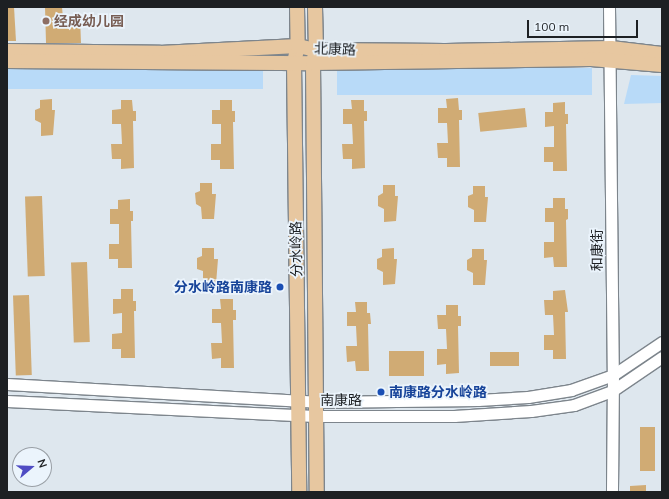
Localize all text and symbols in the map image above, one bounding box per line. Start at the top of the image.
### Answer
scale bar [529,12,640,38]
place label: 经成幼儿园 [54,13,124,29]
marker: 经成幼儿园 [41,16,51,26]
text: 100 m [534,19,569,34]
street label: 北康路 [314,40,356,58]
street label: 分水岭路 [287,221,305,277]
street label: 和康街 [589,229,605,271]
place label: 分水岭路南康路 [174,279,272,295]
marker: 分水岭路南康路 [275,282,285,292]
place label: 南康路分水岭路 [389,384,487,400]
marker: 南康路分水岭路 [376,387,386,397]
street label: 南康路 [320,392,362,408]
north arrow [12,447,52,487]
text: N [34,457,50,470]

